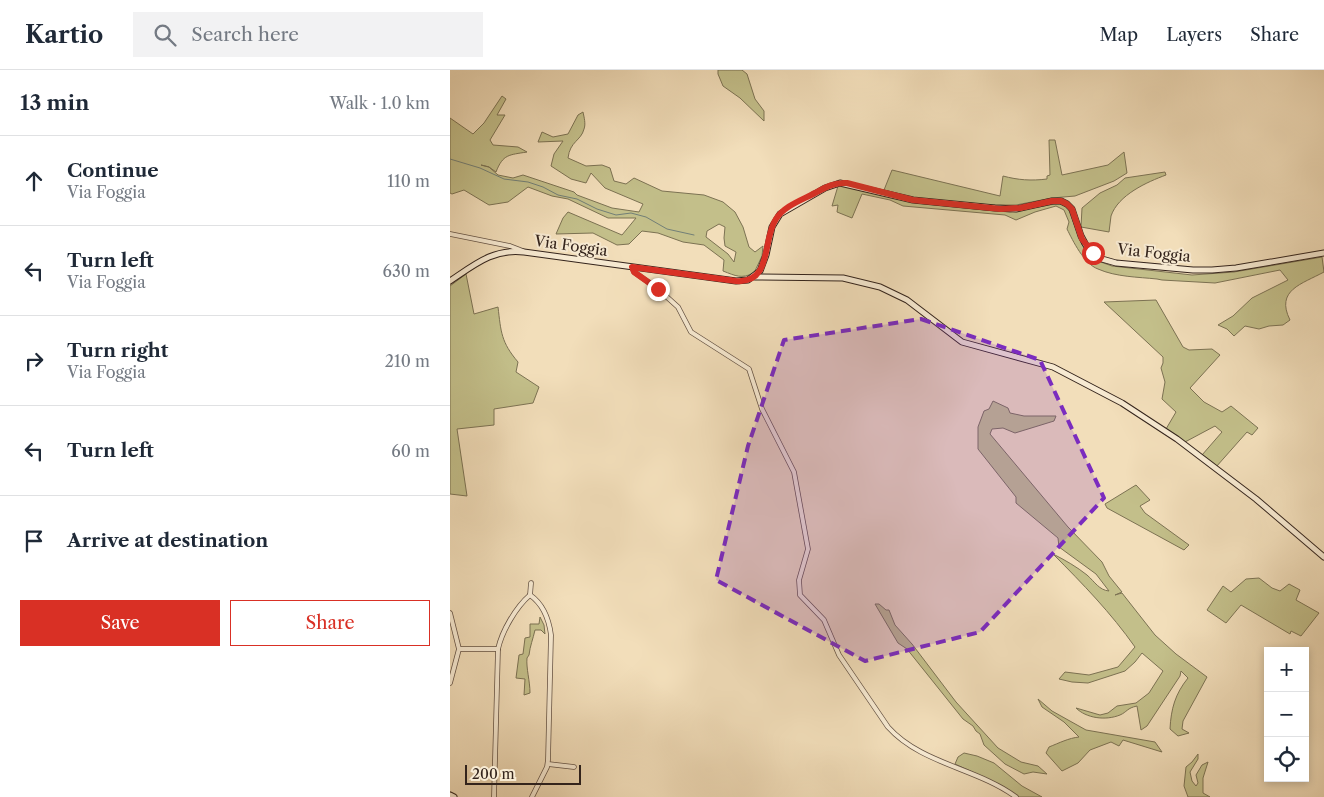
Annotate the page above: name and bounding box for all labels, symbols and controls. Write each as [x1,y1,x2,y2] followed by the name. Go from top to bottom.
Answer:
[133,12,483,57] search box
[25,20,103,49] text: Kartio
[151,21,179,49] icon: search
[191,23,299,46] text: Search here
[1100,24,1138,46] text: Map
[1166,24,1222,46] text: Layers
[1250,24,1299,46] text: Share
[20,90,89,115] text: 13 min
[330,93,430,113] text: Walk · 1.0 km
[67,159,159,182] text: Continue
[20,167,48,195] icon: ahead
[387,171,430,191] text: 110 m
[67,182,146,202] text: Via Foggia
[532,231,609,260] street label: Via Foggia
[1115,239,1192,266] street label: Via Foggia
[1082,242,1105,265] route start
[67,249,154,272] text: Turn left
[20,257,48,285] icon: left
[383,261,430,281] text: 630 m
[67,272,146,292] text: Via Foggia
[647,278,670,301] route end
[67,339,168,362] text: Turn right
[20,347,48,375] icon: right
[385,351,430,371] text: 210 m
[67,362,146,382] text: Via Foggia
[20,437,48,465] icon: left
[67,439,154,462] text: Turn left
[391,441,430,461] text: 60 m
[20,527,48,555] icon: arrive
[67,529,268,552] text: Arrive at destination
[20,600,220,646] button: Save
[230,600,430,646] button: Share
[1264,647,1309,782] map controls
[1264,647,1309,692] button: +
[1264,692,1309,737] button: −
[1264,737,1309,782] button: locate
[465,762,581,785] scale bar
[472,765,515,783] text: 200 m

